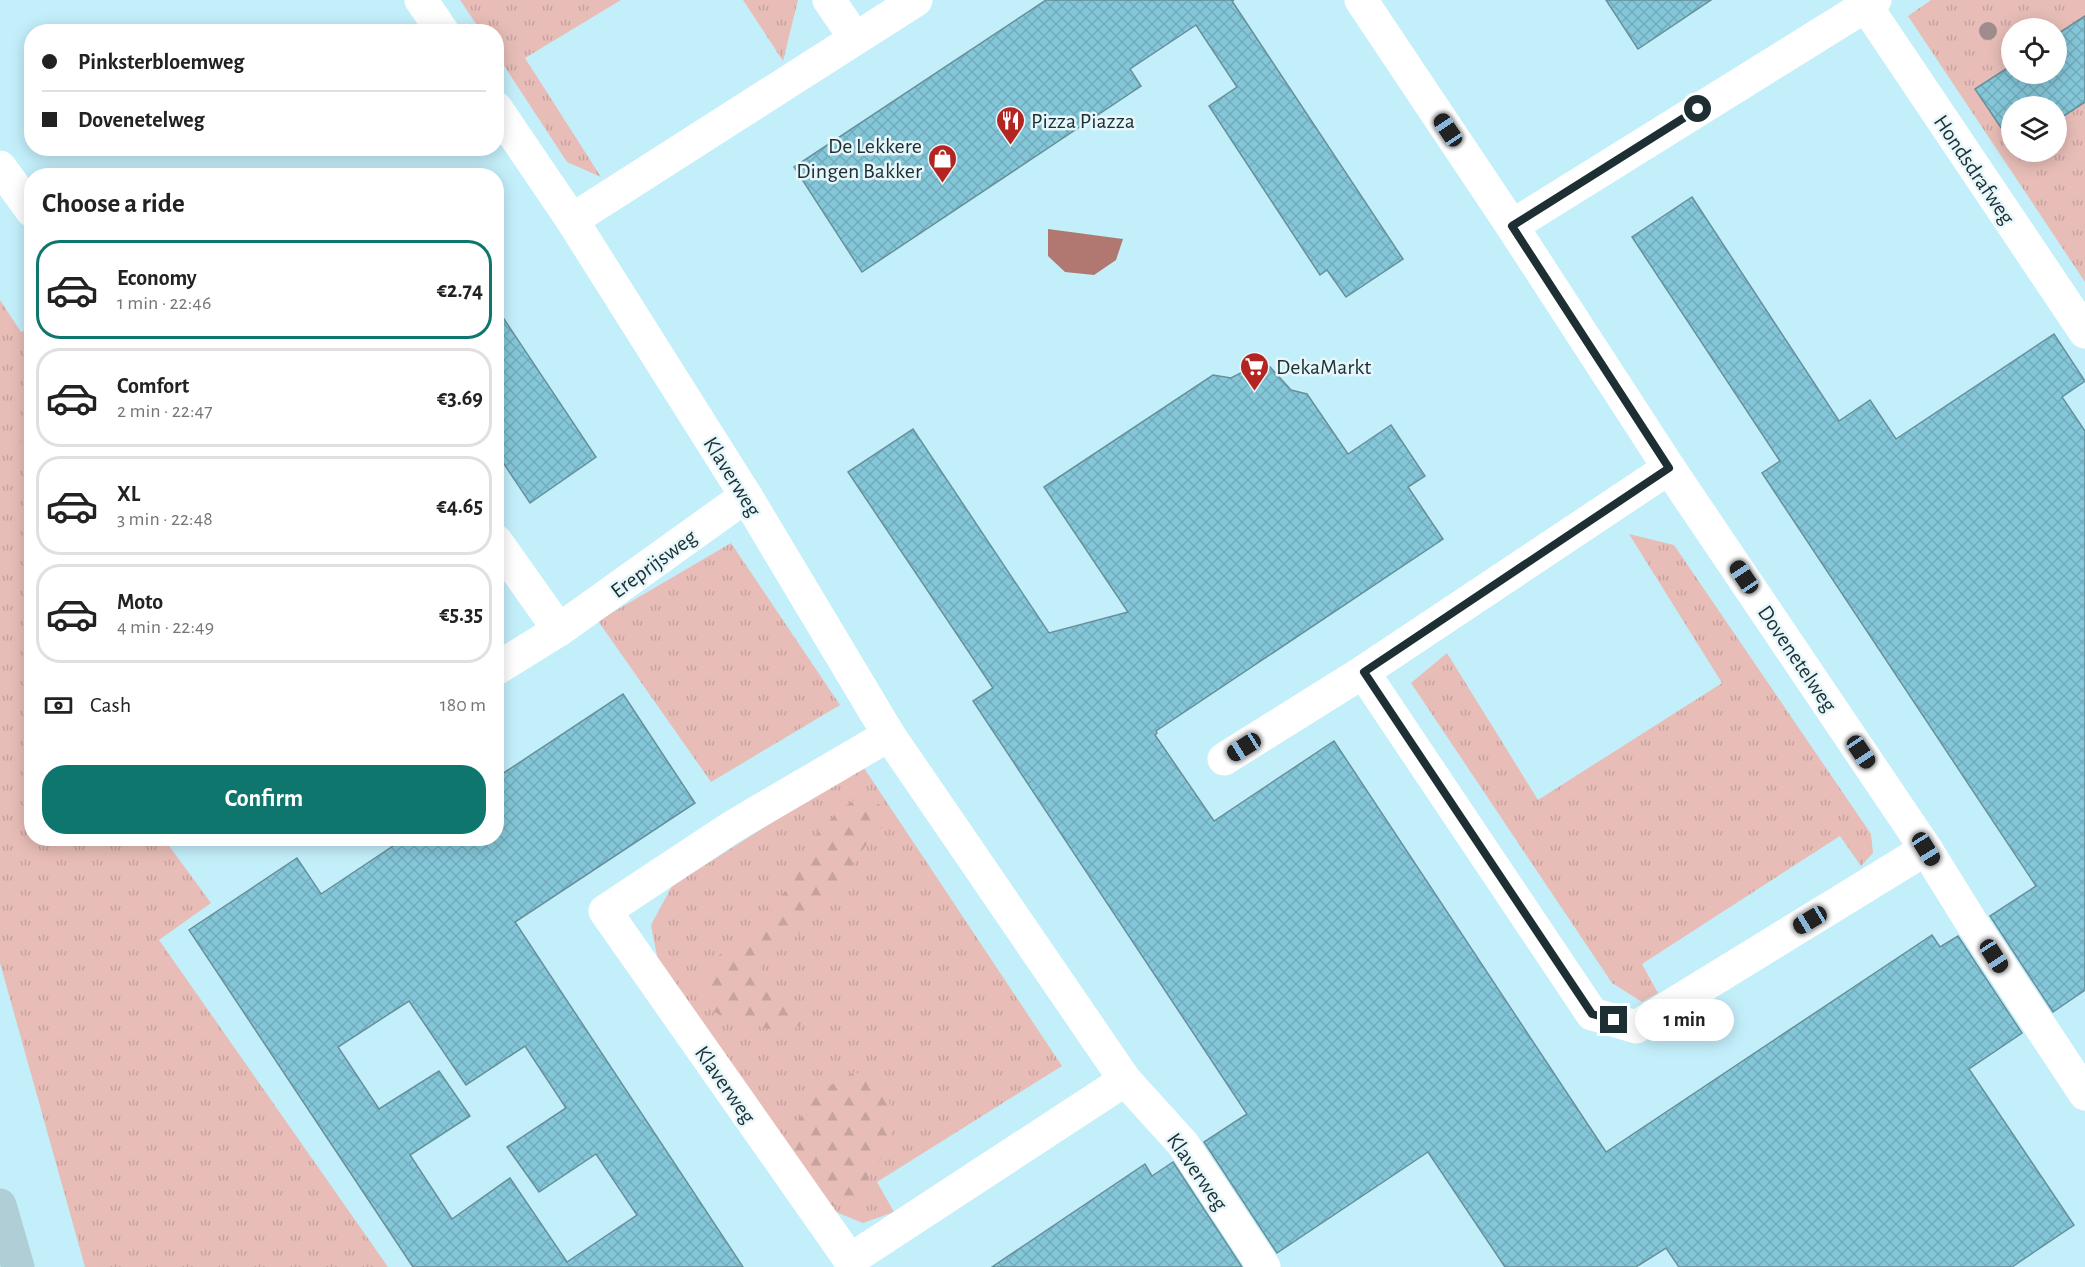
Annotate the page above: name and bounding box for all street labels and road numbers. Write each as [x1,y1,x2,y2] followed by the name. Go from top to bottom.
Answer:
[1930,111,2019,228] street label: Hondsdrafweg
[699,433,765,520] street label: Klaverweg
[607,525,701,602] street label: Ereprijsweg
[1754,602,1841,716] street label: Dovenetelweg
[691,1042,760,1128] street label: Klaverweg
[1163,1129,1232,1215] street label: Klaverweg

